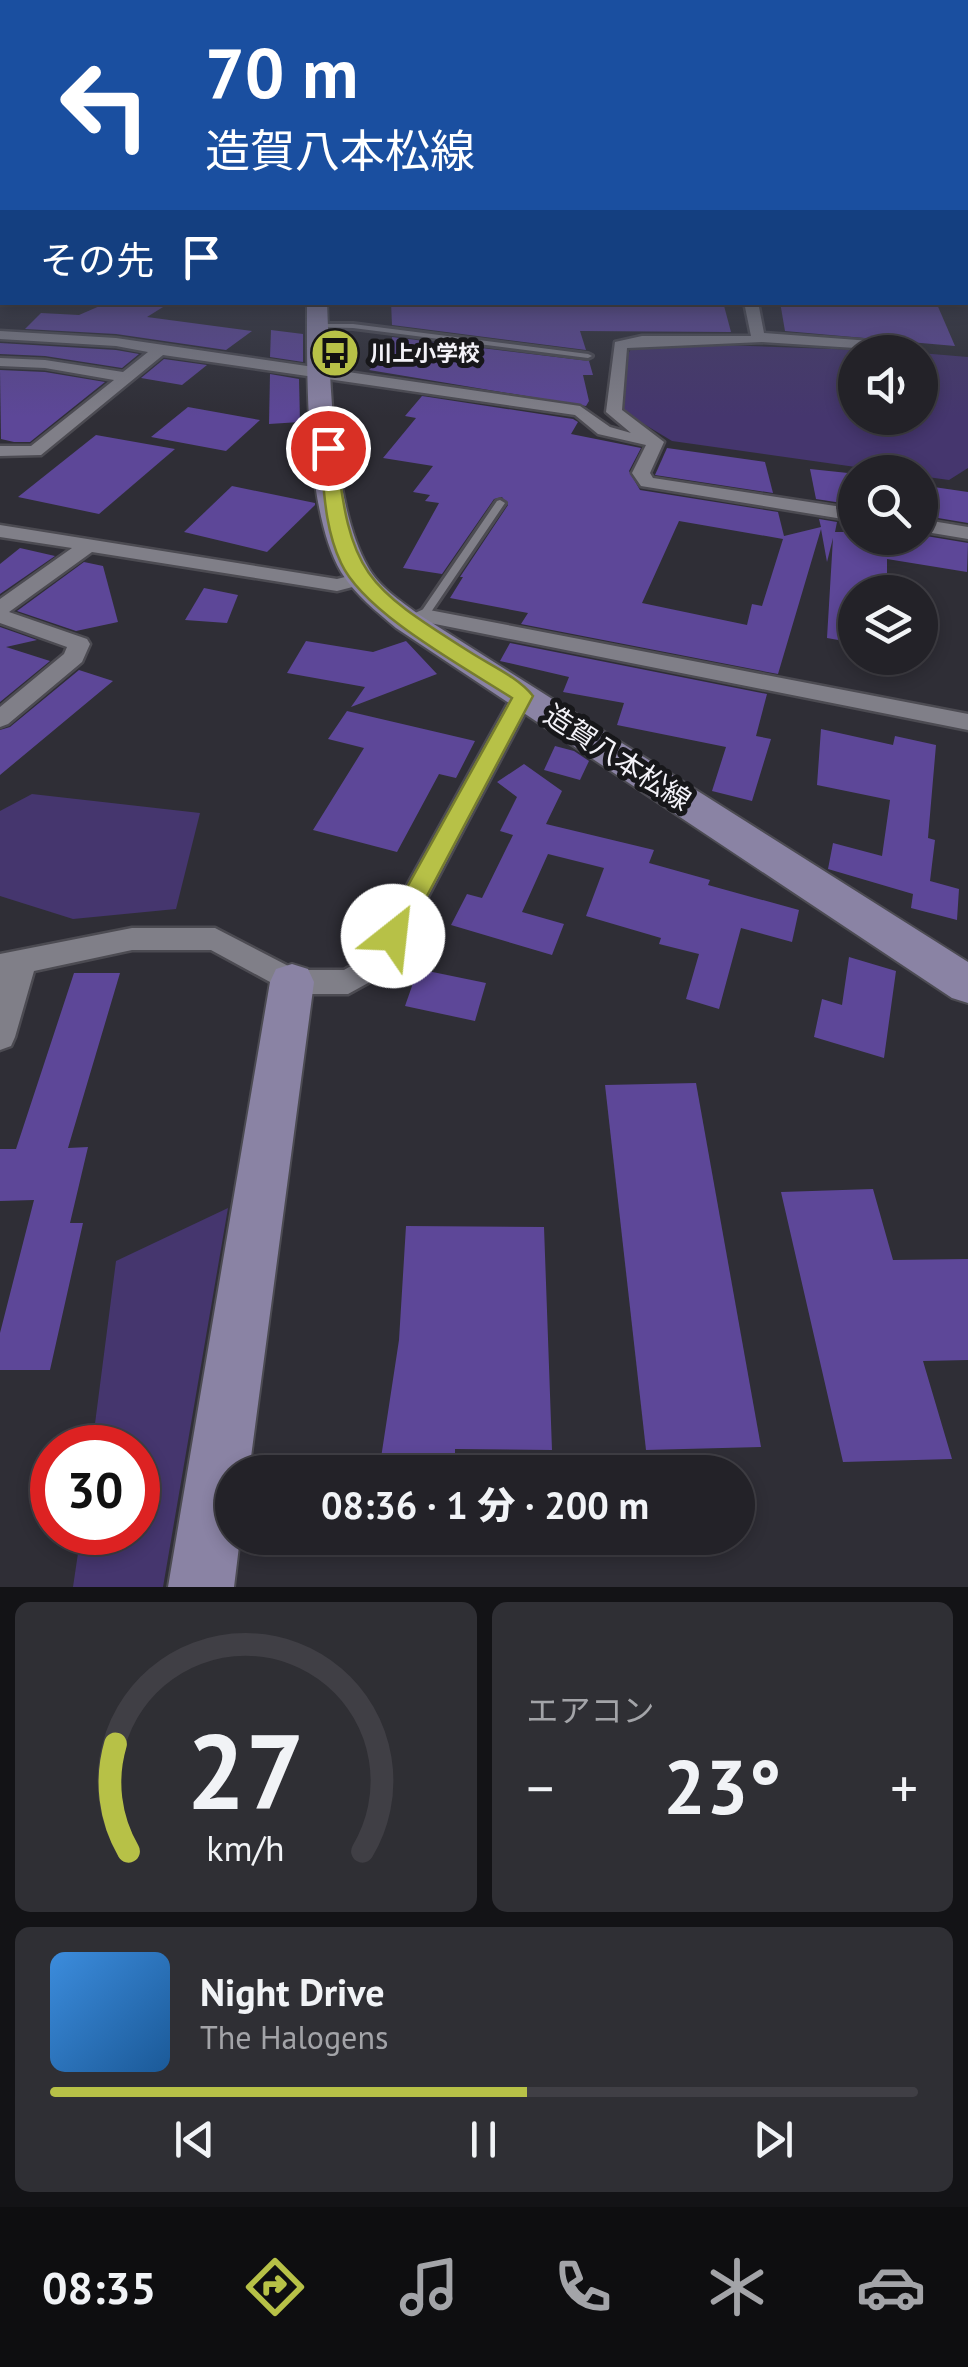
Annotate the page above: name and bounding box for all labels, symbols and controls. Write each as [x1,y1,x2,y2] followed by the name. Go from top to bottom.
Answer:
[205,27,358,117] text: 70 m
[40,40,170,170] icon: left
[205,121,475,179] text: 造賀八本松線
[174,230,229,285] icon: arrive
[40,235,154,284] text: その先
[309,327,361,379] bus stop icon: 川上小学校
[838,335,938,675] map controls
[838,335,938,435] button: sound
[370,339,480,367] place label: 川上小学校
[286,406,371,491] pin
[301,421,356,476] icon: arrive
[838,455,938,555] button: search
[838,575,938,675] button: layers
[537,696,699,818] street label: 造賀八本松線
[341,884,445,988] position arrow
[30,1425,160,1555] speed limit sign: 30
[321,1480,649,1529] text: 08:36 · 1 分 · 200 m
[527,1689,655,1731] text: エアコン
[187,1703,305,1838] text: 27
[663,1738,781,1835] text: 23°
[527,1752,554,1823] text: −
[890,1752,918,1823] text: +
[207,1825,285,1871] text: km/h
[200,1967,384,2016] text: Night Drive
[200,2016,388,2058] text: The Halogens
[167,2112,222,2167] icon: previous
[456,2112,511,2167] icon: pause
[746,2112,801,2167] icon: next
[240,2252,310,2322] icon: directions
[394,2252,464,2322] icon: music
[548,2252,618,2322] icon: phone
[702,2252,772,2322] icon: climate
[856,2252,926,2322] icon: car
[42,2258,156,2316] text: 08:35

